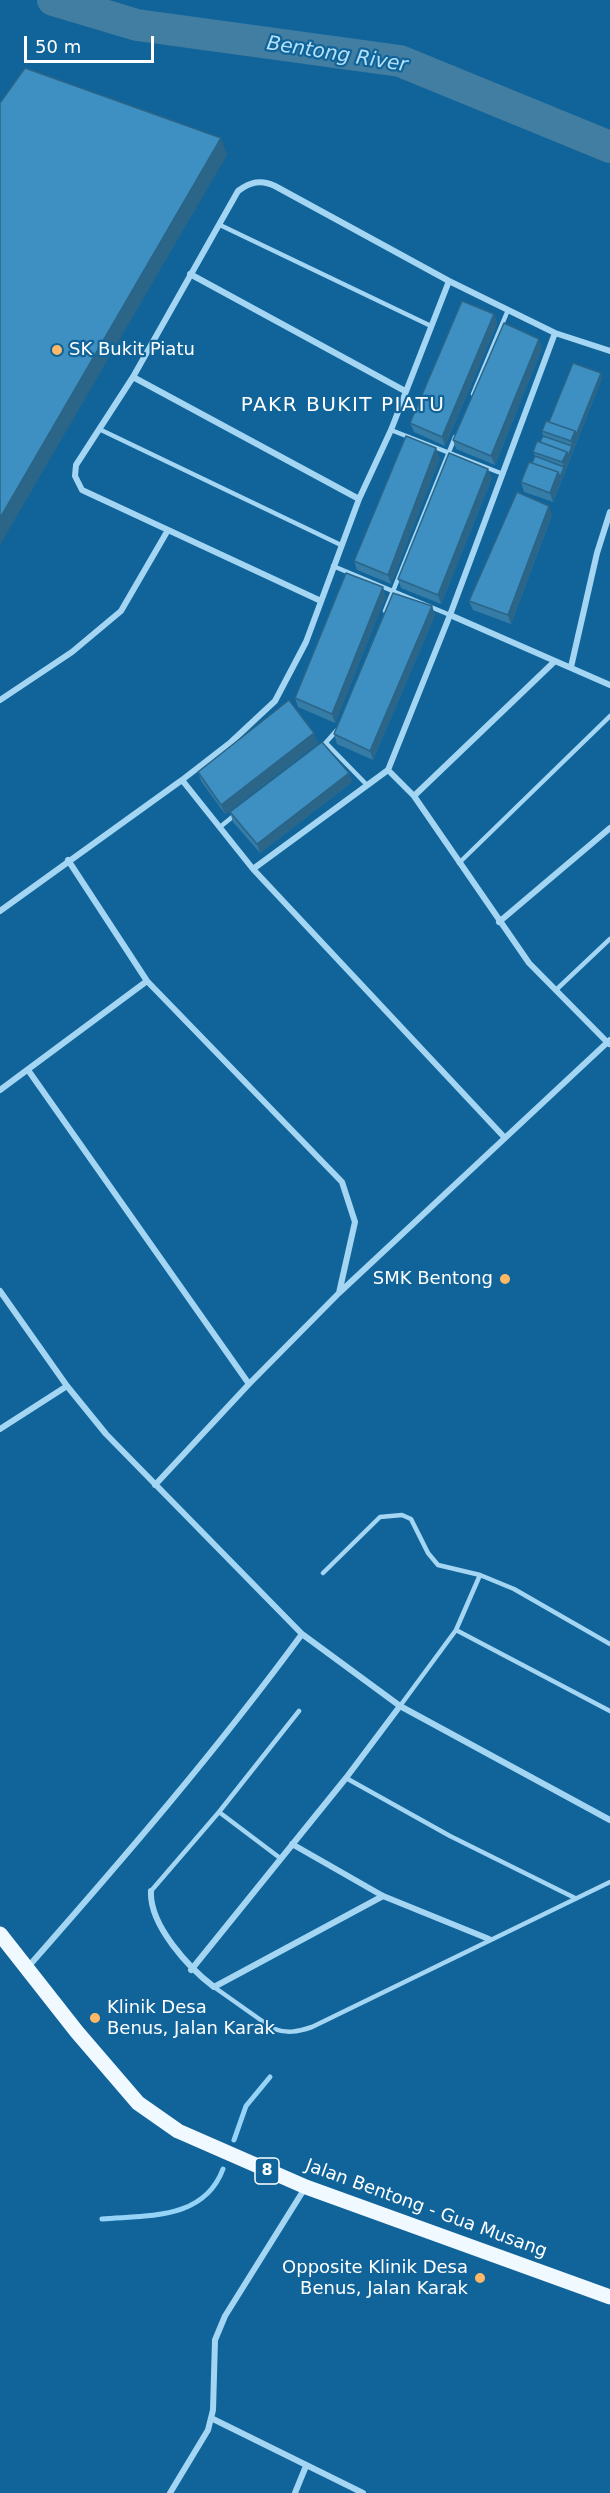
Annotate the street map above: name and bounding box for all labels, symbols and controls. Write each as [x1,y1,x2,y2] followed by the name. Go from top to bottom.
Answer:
[27,24,158,62] scale bar
[265,32,409,78] water label: Bentong River
[35,36,81,57] text: 50 m
[69,339,195,361] place label: SK Bukit Piatu
[50,343,64,357] marker: SK Bukit Piatu
[241,394,445,418] district label: PAKR BUKIT PIATU
[373,1268,493,1290] place label: SMK Bentong
[498,1272,512,1286] marker: SMK Bentong
[107,1997,275,2040] place label: Klinik Desa Benus, Jalan Karak
[88,2011,102,2025] marker: Klinik Desa Benus, Jalan Karak
[302,2155,550,2263] street label: Jalan Bentong - Gua Musang
[255,2158,279,2184] road number: 8
[282,2257,468,2300] place label: Opposite Klinik Desa Benus, Jalan Karak
[473,2271,487,2285] marker: Opposite Klinik Desa Benus, Jalan Karak

